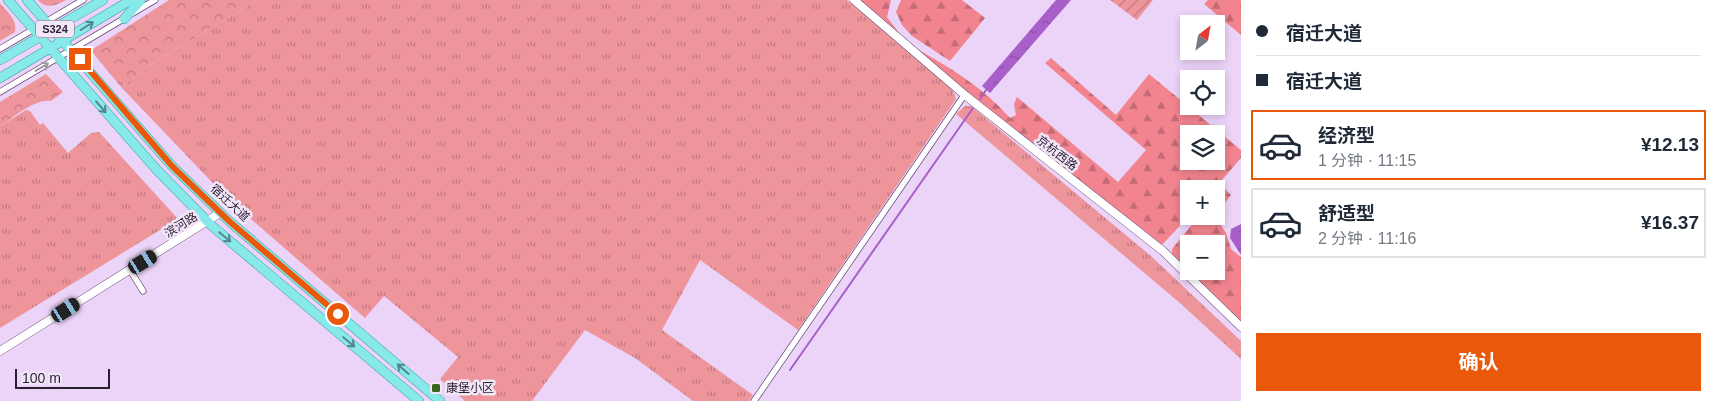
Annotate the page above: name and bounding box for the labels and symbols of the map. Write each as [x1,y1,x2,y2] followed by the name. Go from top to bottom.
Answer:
[1180,15,1225,60] north arrow
[36,20,74,38] road number: S324
[80,21,94,32] one-way arrow
[69,48,91,70] route end
[34,62,48,72] one-way arrow
[96,100,107,113] one-way arrow
[1034,133,1080,173] street label: 京杭西路
[208,182,252,224] street label: 宿迁大道
[162,210,200,240] street label: 滨河路
[218,232,231,243] one-way arrow
[126,248,159,276] car
[49,296,82,324] car
[327,303,349,325] route start
[342,337,355,348] one-way arrow
[396,364,409,375] one-way arrow
[15,366,110,389] scale bar
[446,381,494,395] place label: 康堡小区
[430,382,442,394] marker: 康堡小区

